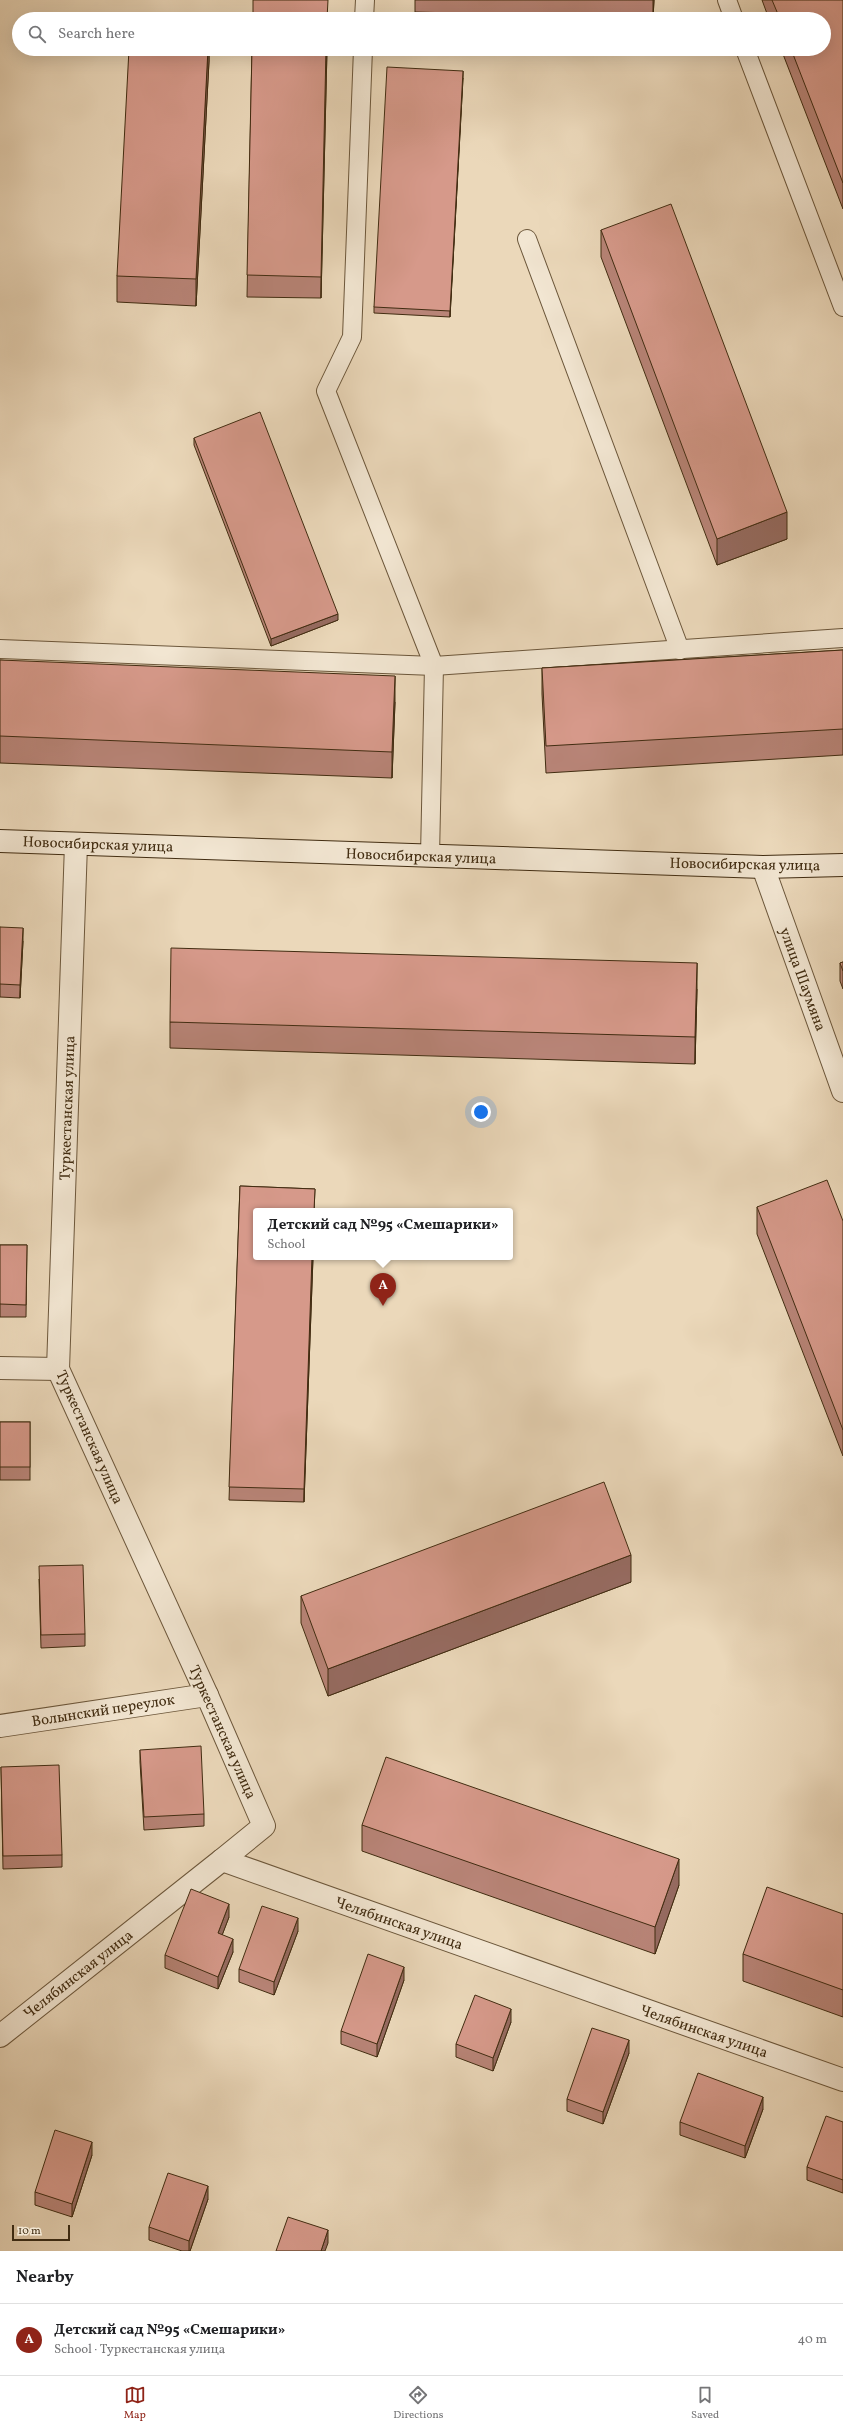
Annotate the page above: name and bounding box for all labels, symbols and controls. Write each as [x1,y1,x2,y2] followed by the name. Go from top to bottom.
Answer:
[12,12,831,56] search box
[26,23,48,45] icon: search
[58,24,135,45] text: Search here
[22,832,174,859] street label: Новосибирская улица
[345,844,497,871] street label: Новосибирская улица
[669,854,820,877] street label: Новосибирская улица
[773,925,830,1034] street label: улица Шаумяна
[55,1035,82,1181] street label: Туркестанская улица
[471,1102,491,1122] your location
[253,1208,513,1260] popup
[267,1215,499,1236] text: Детский сад №95 «Смешарики»
[267,1236,305,1254] text: School
[370,1273,396,1306] pin: A
[50,1367,128,1508] street label: Туркестанская улица
[183,1662,261,1803] street label: Туркестанская улица
[30,1690,176,1733] street label: Волынский переулок
[332,1893,465,1956] street label: Челябинская улица
[20,1926,138,2025] street label: Челябинская улица
[637,2001,770,2064] street label: Челябинская улица
[12,2223,70,2242] scale bar
[18,2224,41,2239] text: 10 m
[16,2266,74,2289] text: Nearby
[54,2320,285,2341] text: Детский сад №95 «Смешарики»
[24,2331,34,2349] text: A
[798,2331,827,2349] text: 40 m
[54,2341,225,2359] text: School · Туркестанская улица
[124,2384,146,2423] tab: Map
[393,2384,444,2423] tab: Directions
[691,2384,719,2423] tab: Saved

